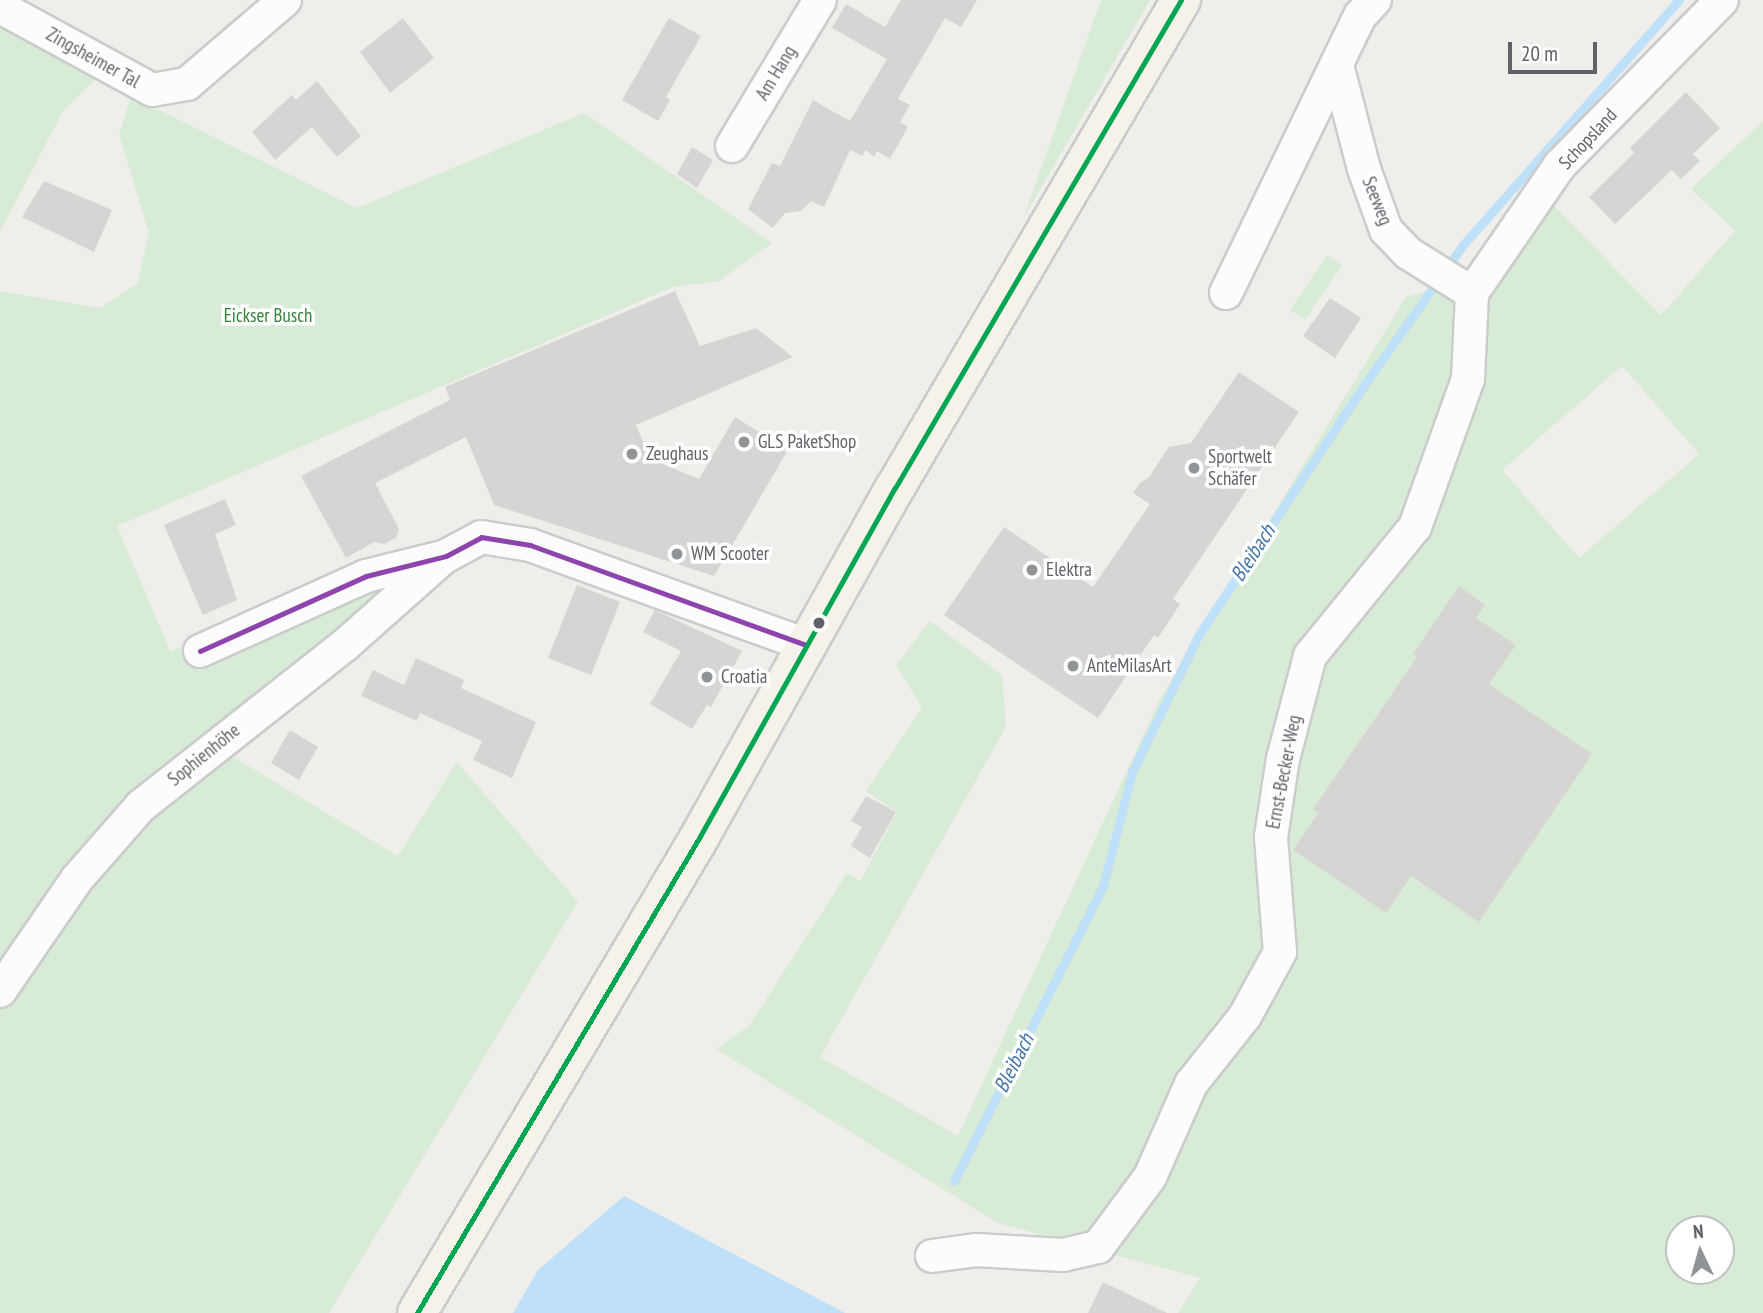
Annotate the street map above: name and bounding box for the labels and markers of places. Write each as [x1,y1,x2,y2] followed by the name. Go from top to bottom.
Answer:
[758,431,856,453] place label: GLS PaketShop
[736,434,752,450] marker: GLS PaketShop
[646,443,709,465] place label: Zeughaus
[624,446,640,462] marker: Zeughaus
[1208,446,1272,490] place label: Sportwelt Schäfer
[1186,460,1202,476] marker: Sportwelt Schäfer
[691,543,769,565] place label: WM Scooter
[669,546,685,562] marker: WM Scooter
[1046,559,1092,581] place label: Elektra
[1024,562,1040,578] marker: Elektra
[812,616,826,630] unlabelled marker
[1087,655,1172,677] place label: AnteMilasArt
[1065,658,1081,674] marker: AnteMilasArt
[721,666,767,688] place label: Croatia
[699,669,715,685] marker: Croatia

